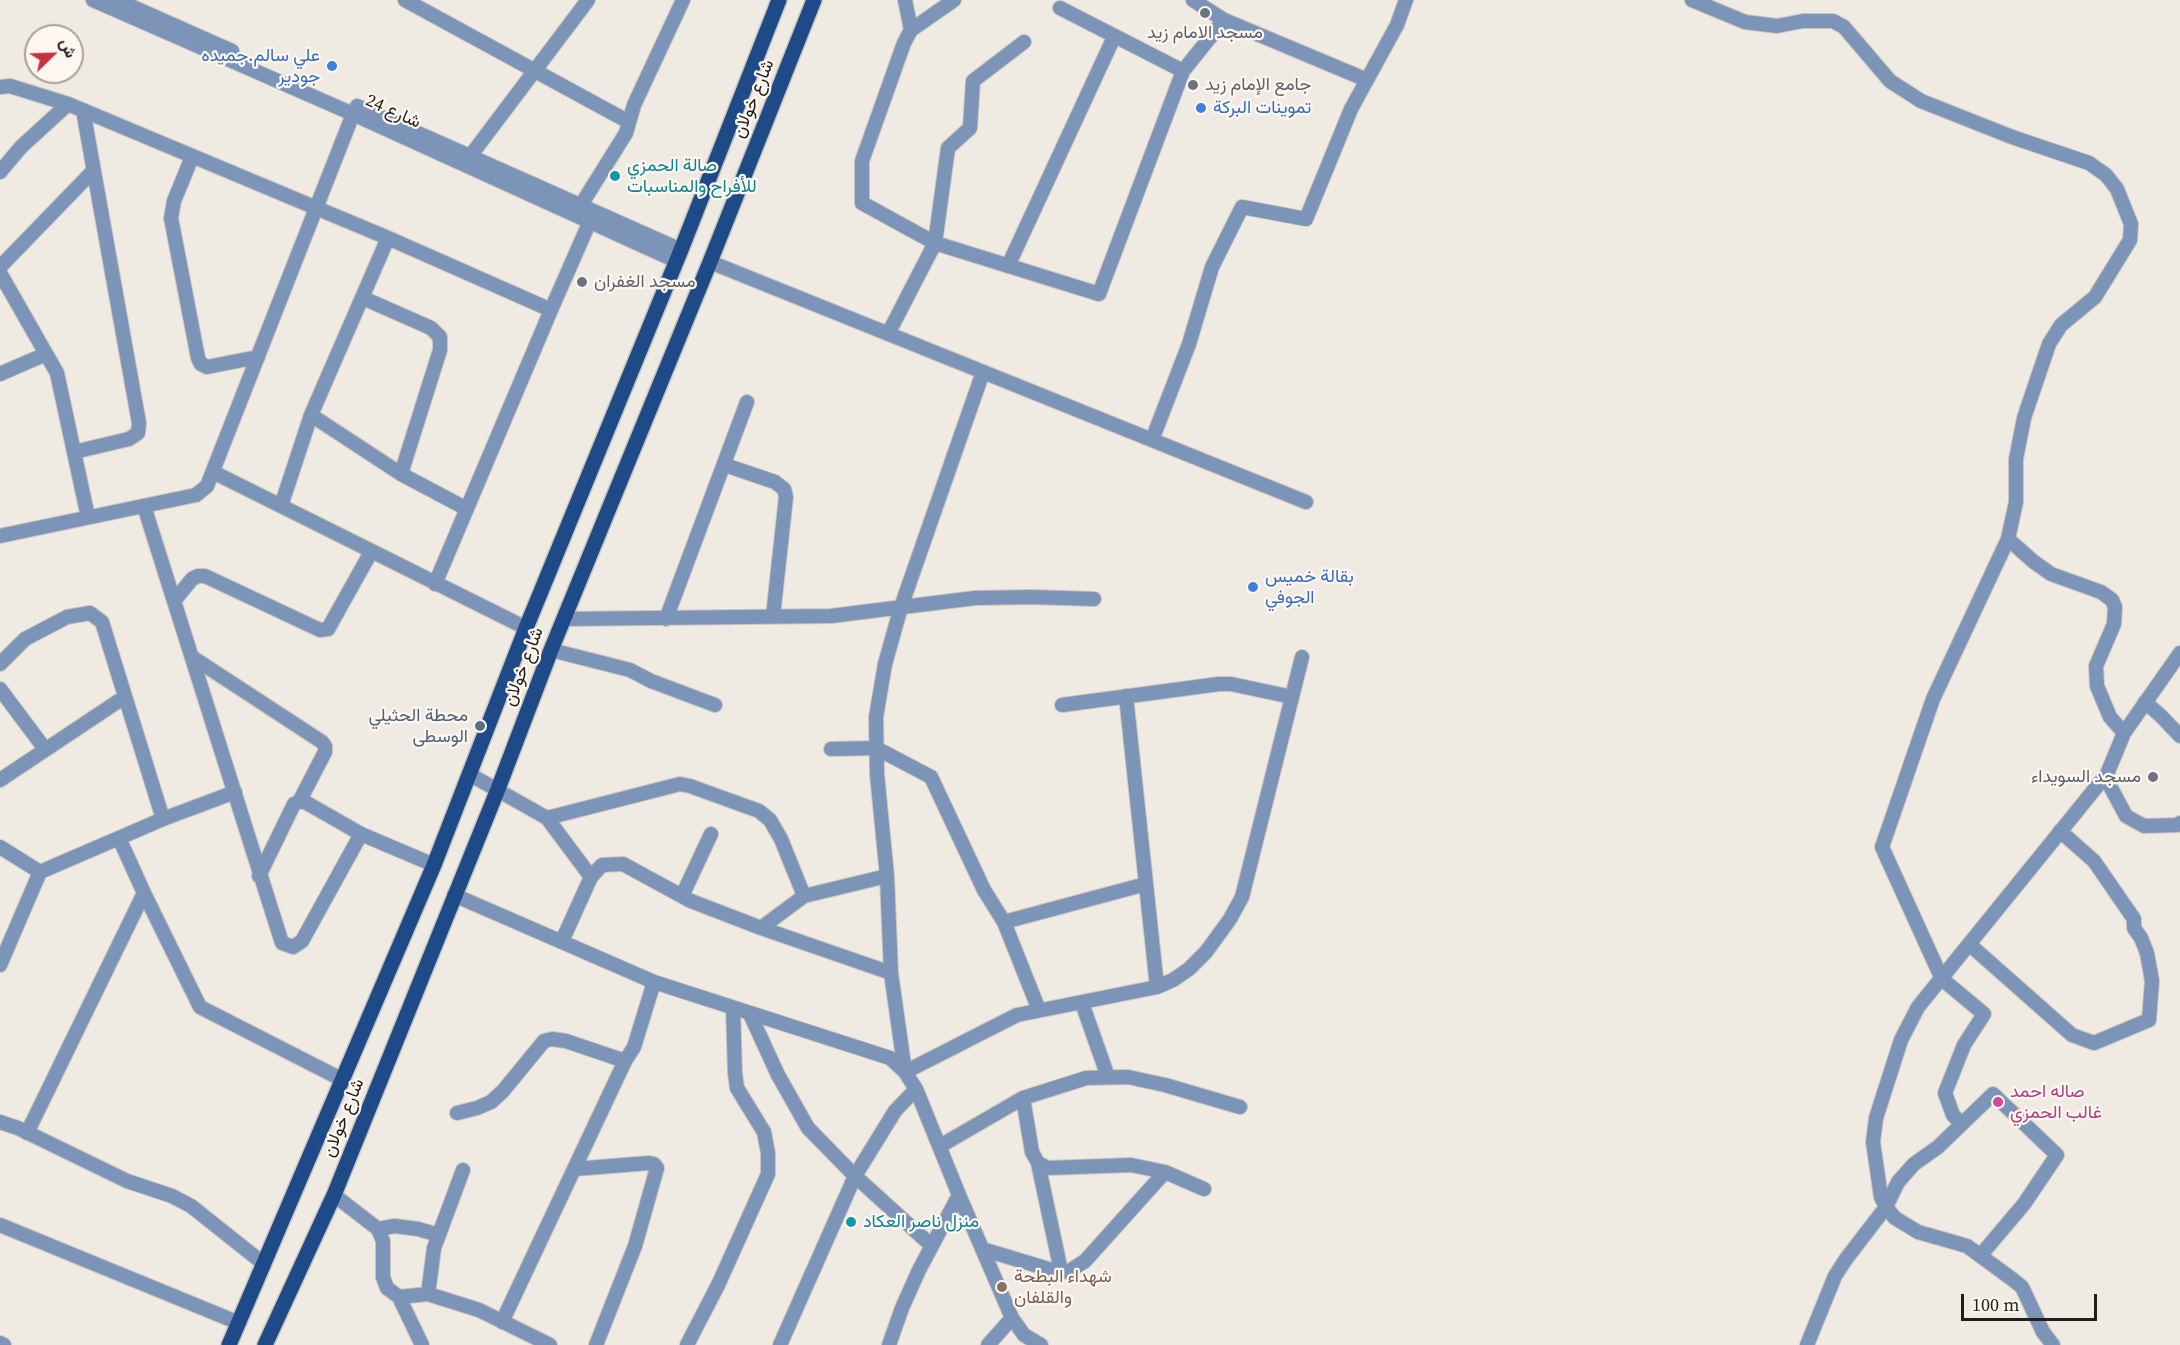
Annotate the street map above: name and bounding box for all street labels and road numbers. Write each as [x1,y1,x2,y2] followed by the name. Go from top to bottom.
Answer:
[728,57,780,141] street label: شارع خولان
[362,90,424,134] street label: شارع 24
[499,624,549,710] street label: شارع خولان
[318,1076,370,1160] street label: شارع خولان

